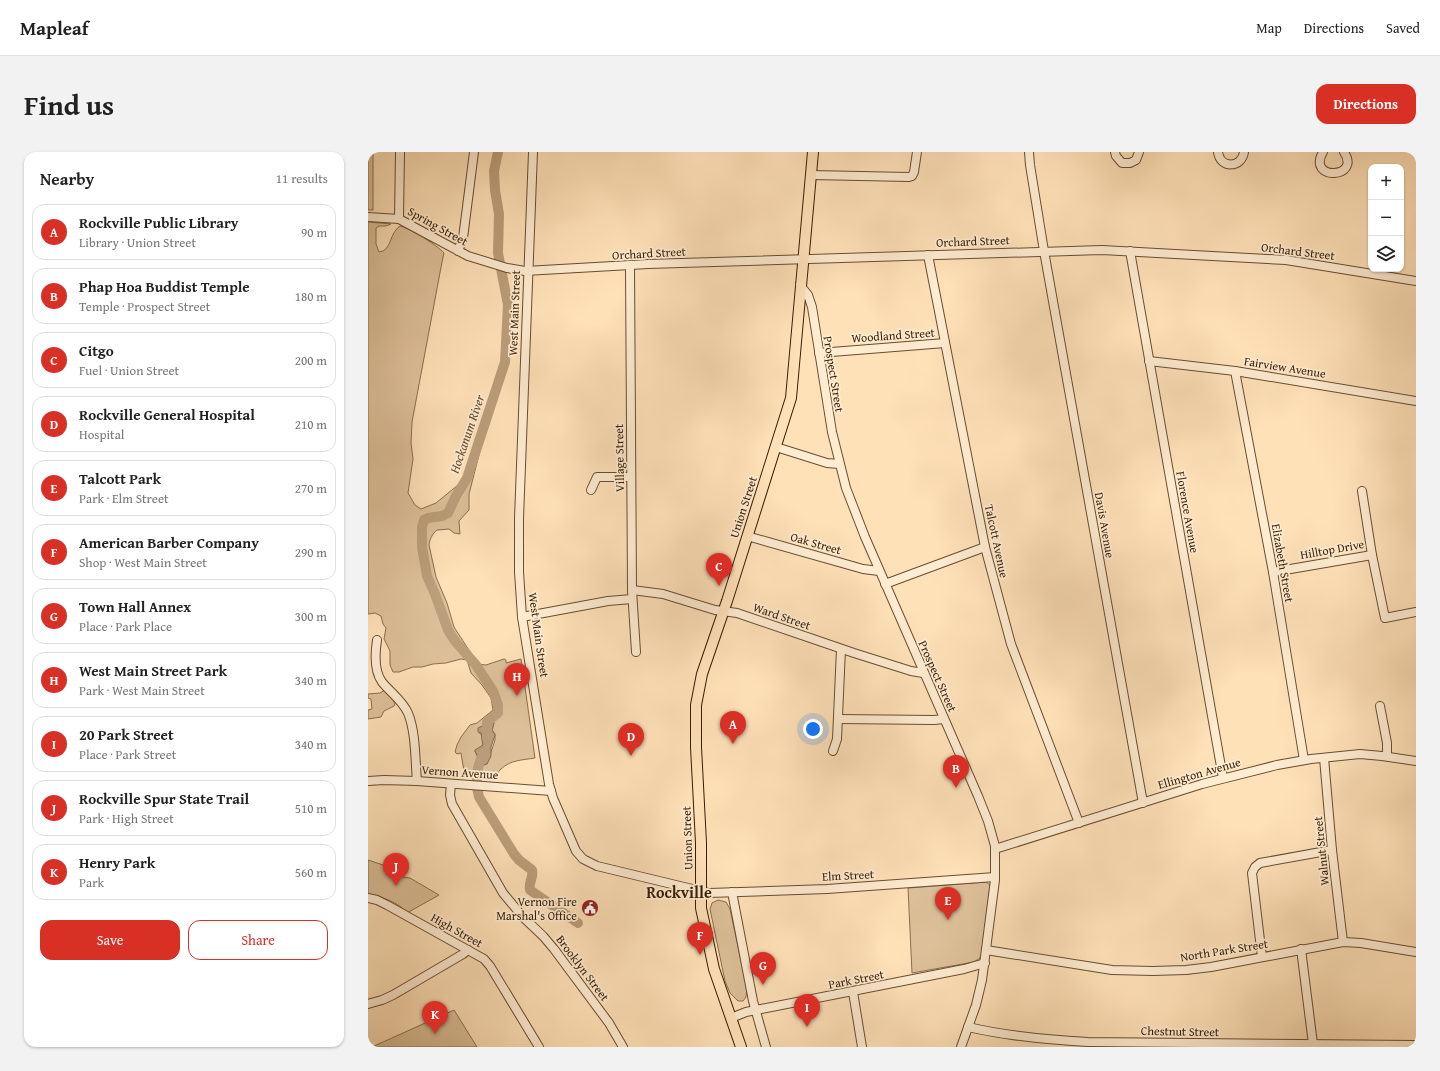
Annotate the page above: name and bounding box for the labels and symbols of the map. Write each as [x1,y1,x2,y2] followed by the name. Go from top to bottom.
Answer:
[405,202,472,250] street label: Spring Street
[936,231,1011,251] street label: Orchard Street
[1260,238,1336,264] street label: Orchard Street
[612,243,687,263] street label: Orchard Street
[504,269,524,356] street label: West Main Street
[851,324,936,346] street label: Woodland Street
[820,335,849,414] street label: Prospect Street
[1243,352,1327,382] street label: Fairview Avenue
[444,391,490,477] water label: Hockanum River
[610,423,628,492] street label: Village Street
[1172,470,1204,555] street label: Florence Avenue
[725,473,761,540] street label: Union Street
[1091,491,1119,560] street label: Davis Avenue
[981,503,1013,580] street label: Talcott Avenue
[1268,522,1298,604] street label: Elizabeth Street
[789,528,844,559] street label: Oak Street
[1299,535,1366,563] street label: Hilltop Drive
[706,553,732,586] pin: C
[525,591,553,679] street label: West Main Street
[751,598,814,634] street label: Ward Street
[915,637,962,715] street label: Prospect Street
[504,663,530,696] pin: H
[720,711,746,744] pin: A
[803,719,823,739] your location
[618,723,644,756] pin: D
[1156,753,1243,793] street label: Ellington Avenue
[943,755,969,788] pin: B
[421,761,499,783] street label: Vernon Avenue
[677,805,697,870] street label: Union Street
[1309,815,1333,886] street label: Walnut Street
[383,853,409,886] pin: J
[821,865,875,885] street label: Elm Street
[646,880,712,904] district label: Rockville
[935,887,961,920] pin: E
[496,893,577,924] place label: Vernon Fire Marshal's Office
[580,898,600,918] public building icon: Vernon Fire Marshal's Office
[428,909,487,952] street label: High Street
[687,922,713,955] pin: F
[552,931,614,1005] street label: Brooklyn Street
[1179,935,1270,965] street label: North Park Street
[750,952,776,985] pin: G
[827,965,886,993] street label: Park Street
[794,994,820,1027] pin: I
[422,1001,448,1034] pin: K
[1141,1022,1220,1040] street label: Chestnut Street

